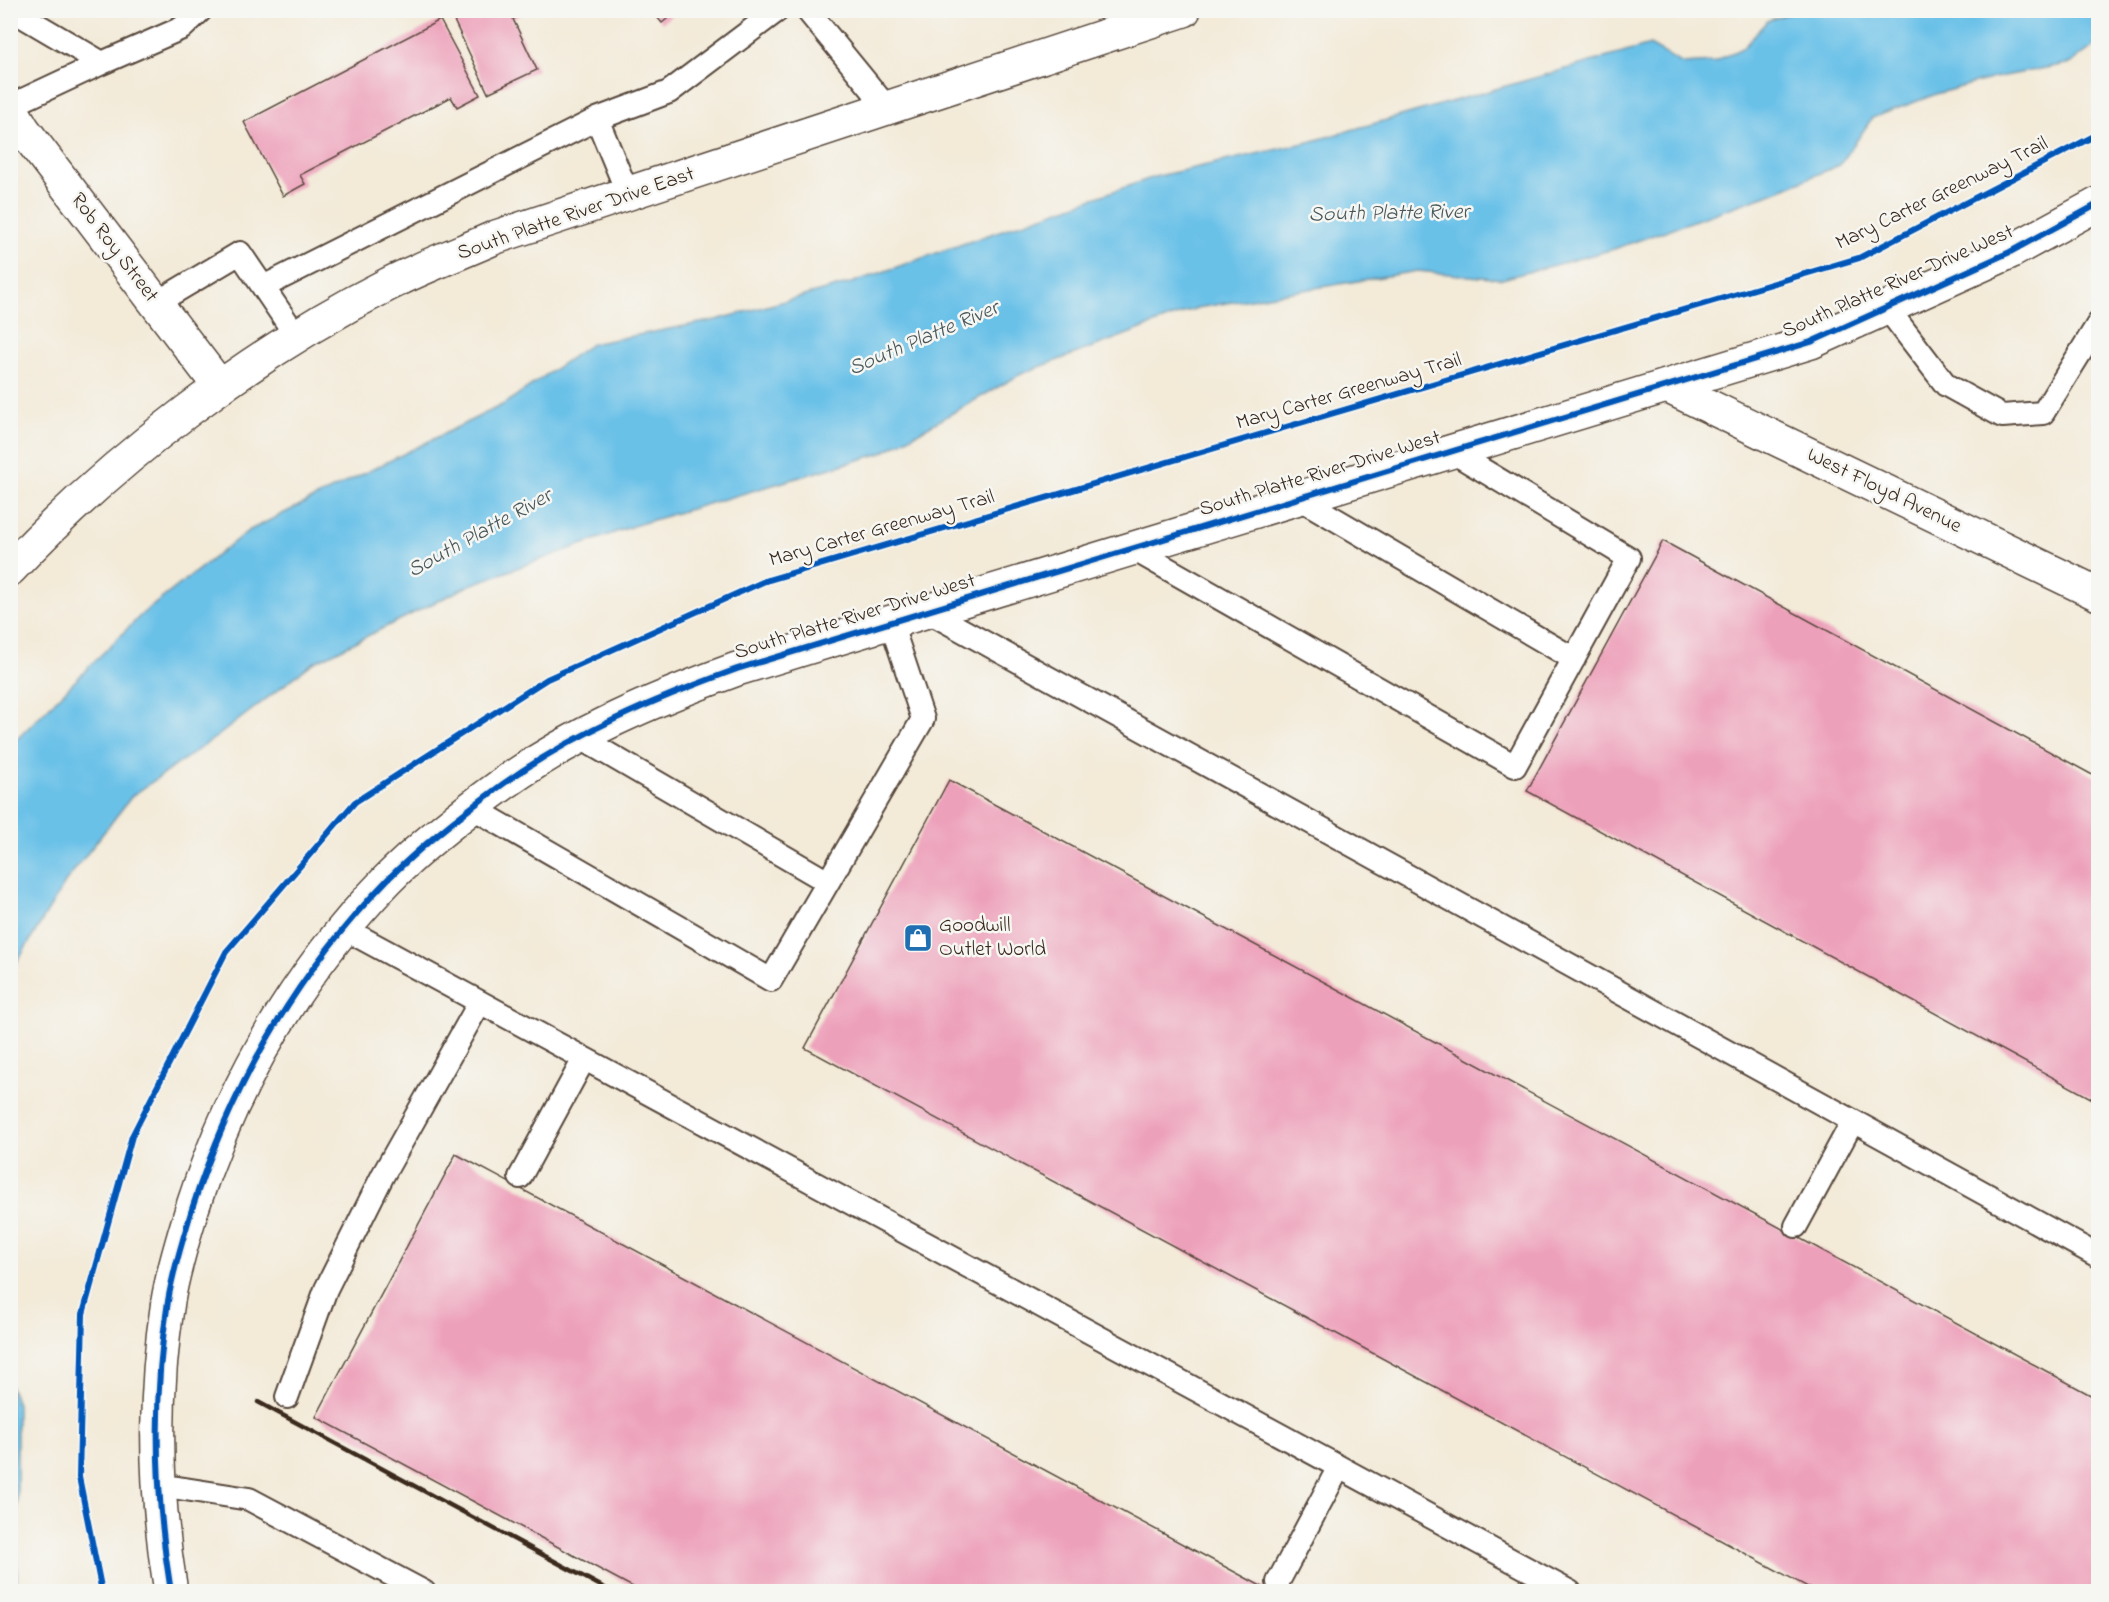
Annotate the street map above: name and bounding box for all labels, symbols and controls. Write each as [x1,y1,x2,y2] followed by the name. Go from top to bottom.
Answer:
[1831,129,2054,260] street label: Mary Carter Greenway Trail
[453,159,699,269] street label: South Platte River Drive East
[61,187,165,310] street label: Rob Roy Street
[1308,197,1473,231] water label: South Platte River
[1777,217,2019,347] street label: South Platte River Drive West
[844,292,1007,385] water label: South Platte River
[1233,345,1466,440] street label: Mary Carter Greenway Trail
[1196,423,1444,525] street label: South Platte River Drive West
[1801,440,1967,544] street label: West Floyd Avenue
[402,480,561,587] water label: South Platte River
[766,482,999,577] street label: Mary Carter Greenway Trail
[731,566,979,668] street label: South Platte River Drive West
[939,911,1046,965] place label: Goodwill Outlet World
[902,922,934,954] shop icon: Goodwill Outlet World

